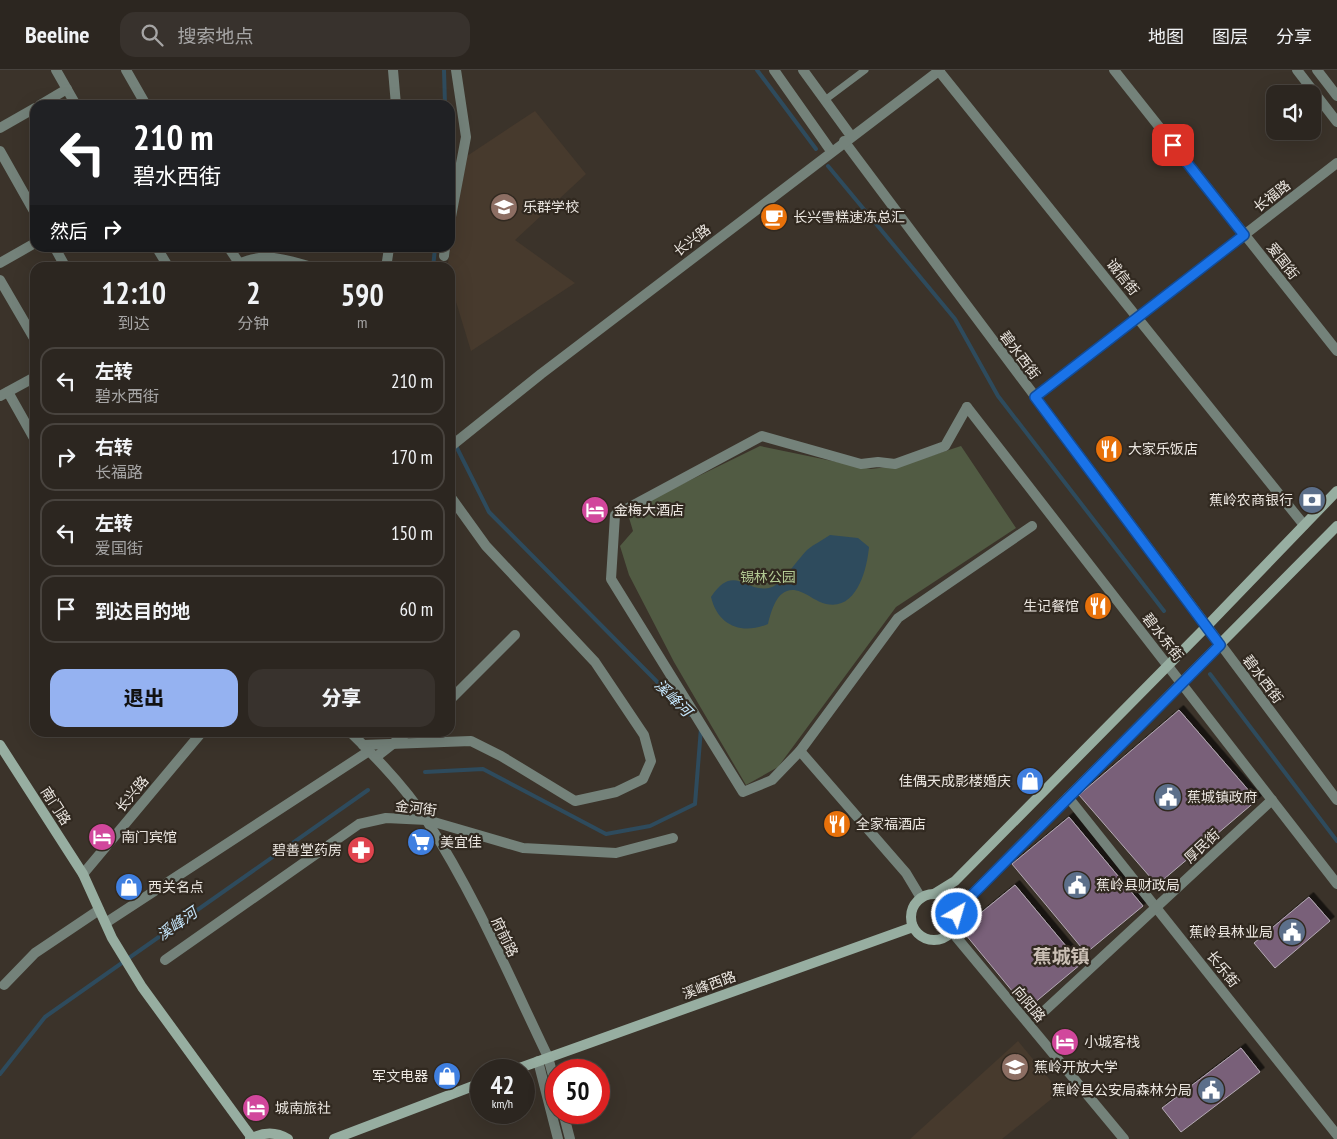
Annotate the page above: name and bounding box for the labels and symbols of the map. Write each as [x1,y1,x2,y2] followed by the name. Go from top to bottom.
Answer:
[1152,124,1194,166] pin
[1250,176,1294,216] street label: 长福路
[489,192,519,222] school or university icon: 乐群学校
[523,198,579,216] place label: 乐群学校
[759,202,789,232] cafe icon: 长兴雪糕速冻总汇
[793,208,905,226] place label: 长兴雪糕速冻总汇
[670,220,714,260] street label: 长兴路
[1263,239,1303,283] street label: 爱国街
[1103,255,1143,299] street label: 诚信街
[996,327,1044,383] street label: 碧水西街
[1094,434,1124,464] restaurant icon: 大家乐饭店
[1128,440,1198,458] place label: 大家乐饭店
[1297,485,1327,515] bank icon: 蕉岭农商银行
[1209,491,1293,509] place label: 蕉岭农商银行
[580,495,610,525] hotel icon: 金梅大酒店
[614,501,684,519] place label: 金梅大酒店
[740,568,796,586] park label: 锡林公园
[1083,591,1113,621] restaurant icon: 生记餐馆
[1023,597,1079,615] place label: 生记餐馆
[1139,609,1187,665] street label: 碧水东街
[1239,651,1287,707] street label: 碧水西街
[651,675,698,722] water label: 溪峰河
[1015,766,1045,796] shop icon: 佳偶天成影楼婚庆
[112,772,152,816] street label: 长兴路
[899,772,1011,790] place label: 佳偶天成影楼婚庆
[1153,782,1183,812] public building icon: 蕉城镇政府
[37,783,75,829] street label: 南门路
[1187,788,1257,806] place label: 蕉城镇政府
[394,797,438,819] street label: 金河街
[822,809,852,839] restaurant icon: 全家福酒店
[856,815,926,833] place label: 全家福酒店
[87,822,117,852] hotel icon: 南门宾馆
[1181,825,1223,867] street label: 厚民街
[406,827,436,857] supermarket icon: 美宜佳
[121,828,177,846] place label: 南门宾馆
[440,833,482,851] place label: 美宜佳
[346,835,376,865] pharmacy icon: 碧善堂药房
[272,841,342,859] place label: 碧善堂药房
[1062,870,1092,900] public building icon: 蕉岭县财政局
[114,872,144,902] shop icon: 西关名点
[1096,876,1180,894] place label: 蕉岭县财政局
[148,878,204,896] place label: 西关名点
[930,887,982,939] position arrow
[153,901,203,944] water label: 溪峰河
[488,914,522,960] street label: 府前路
[1277,917,1307,947] public building icon: 蕉岭县林业局
[1189,923,1273,941] place label: 蕉岭县林业局
[1032,944,1090,968] district label: 蕉城镇
[1203,947,1243,991] street label: 长乐街
[680,967,738,1003] street label: 溪峰西路
[1009,982,1049,1026] street label: 向阳路
[1050,1027,1080,1057] hotel icon: 小城客栈
[1084,1033,1140,1051] place label: 小城客栈
[1000,1052,1030,1082] school or university icon: 蕉岭开放大学
[1034,1058,1118,1076] place label: 蕉岭开放大学
[545,1059,610,1124] speed limit sign: 50
[432,1061,462,1091] shop icon: 军文电器
[372,1067,428,1085] place label: 军文电器
[1196,1075,1226,1105] public building icon: 蕉岭县公安局森林分局
[1052,1081,1192,1099] place label: 蕉岭县公安局森林分局
[241,1093,271,1123] hotel icon: 城南旅社
[275,1099,331,1117] place label: 城南旅社

